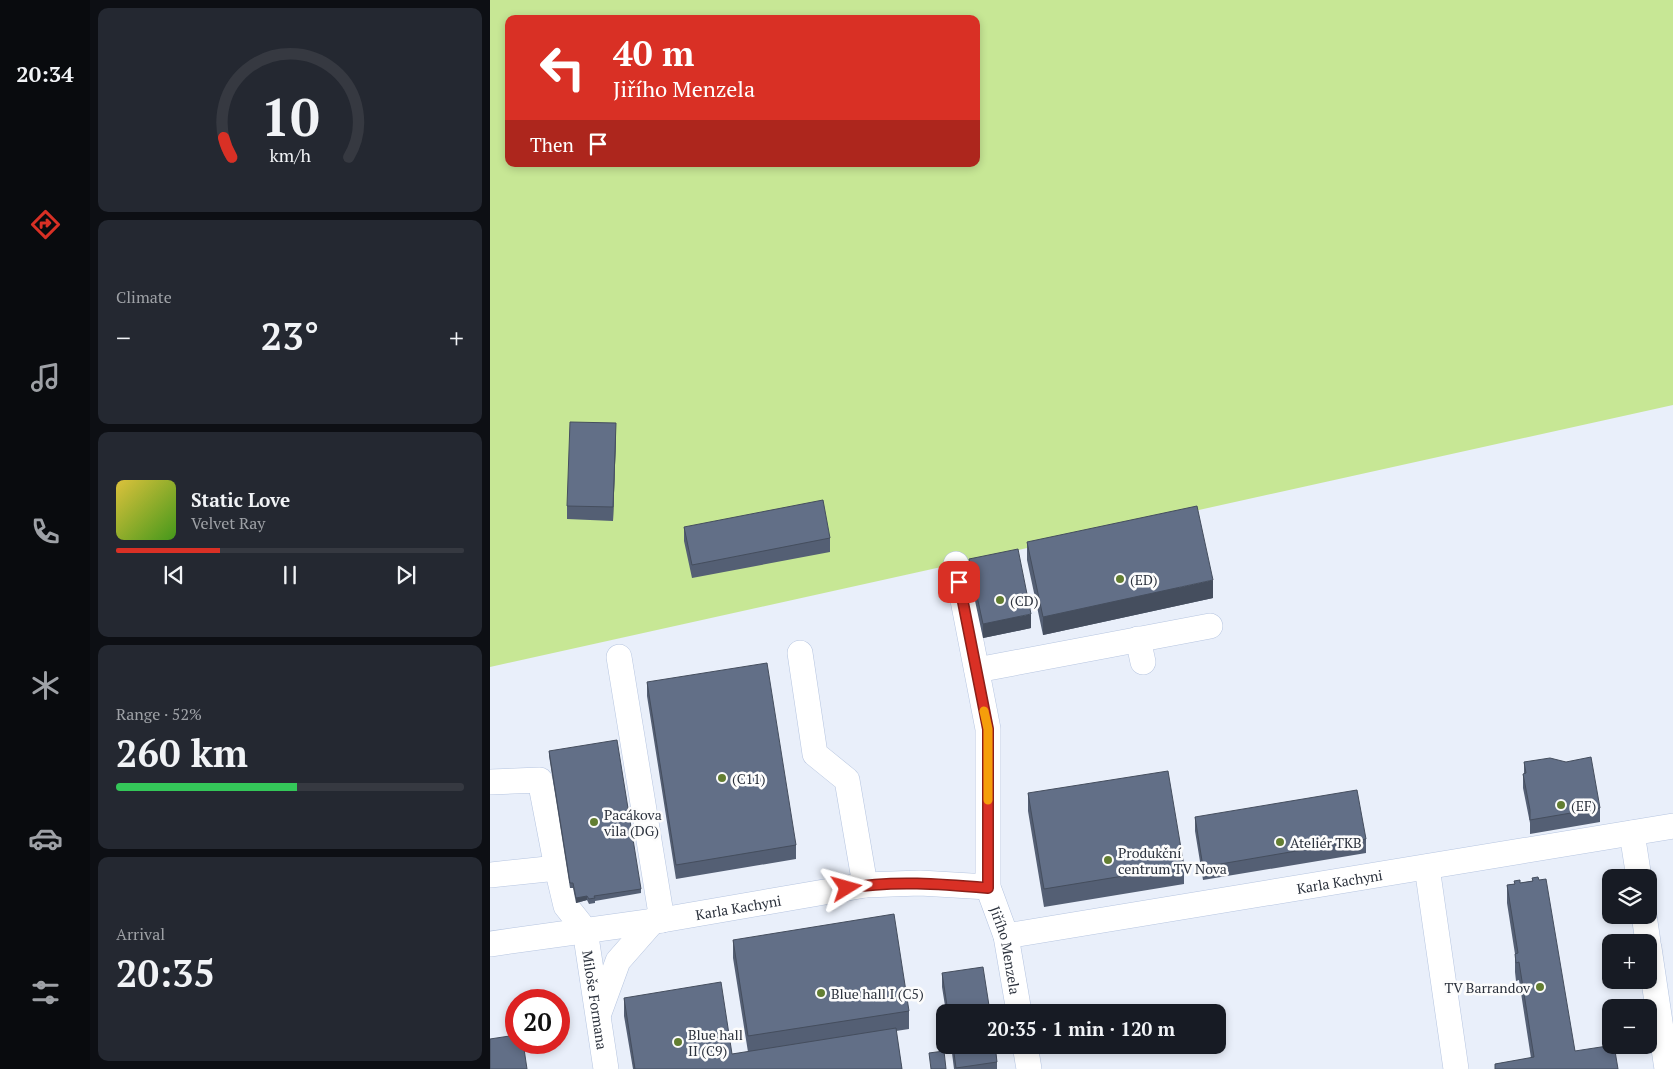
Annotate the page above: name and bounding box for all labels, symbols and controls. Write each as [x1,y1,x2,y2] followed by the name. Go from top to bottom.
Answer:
[613,30,694,76] text: 40 m
[530,35,595,100] icon: left
[16,59,74,88] text: 20:34
[613,74,755,103] text: Jiřího Menzela
[261,82,319,151] text: 10
[584,130,612,158] icon: arrive
[530,132,574,157] text: Then
[269,143,311,167] text: km/h
[28,207,63,242] icon: directions
[116,286,172,308] text: Climate
[261,311,319,361] text: 23°
[116,319,131,356] text: −
[449,319,464,356] text: +
[28,360,63,395] icon: music
[191,487,290,512] text: Static Love
[191,512,265,534] text: Velvet Ray
[28,514,63,549] icon: phone
[160,561,188,589] icon: previous
[276,561,304,589] icon: pause
[392,561,420,589] icon: next
[938,561,980,603] pin
[945,568,973,596] icon: arrive
[1130,570,1158,589] place label: (ED)
[1114,573,1126,585] marker: (ED)
[1010,591,1039,610] place label: (CD)
[994,594,1006,606] marker: (CD)
[28,668,63,703] icon: climate
[116,703,202,725] text: Range · 52%
[116,728,248,778] text: 260 km
[732,769,766,788] place label: (C11)
[716,772,728,784] marker: (C11)
[1571,796,1596,815] place label: (EF)
[1555,799,1567,811] marker: (EF)
[603,805,662,840] place label: Pacákova vila (DG)
[588,816,600,828] marker: Pacákova vila (DG)
[28,821,63,856] icon: car
[1290,833,1362,852] place label: Ateliér TKB
[1274,836,1286,848] marker: Ateliér TKB
[1118,843,1227,878] place label: Produkční centrum TV Nova
[1102,854,1114,866] marker: Produkční centrum TV Nova
[820,861,872,913] position arrow
[1295,865,1384,897] street label: Karla Kachyni
[1602,869,1657,1054] map controls
[1602,869,1657,924] button: layers
[694,890,783,924] street label: Karla Kachyni
[986,903,1025,996] street label: Jiřího Menzela
[116,923,165,945] text: Arrival
[1602,934,1657,989] button: +
[116,948,215,998] text: 20:35
[579,949,612,1051] street label: Miloše Formana
[28,975,63,1010] icon: filters
[1445,978,1531,997] place label: TV Barrandov
[1534,981,1546,993] marker: TV Barrandov
[831,984,924,1003] place label: Blue hall I (C5)
[815,987,827,999] marker: Blue hall I (C5)
[505,989,570,1054] speed limit sign: 20
[1602,999,1657,1054] button: −
[987,1016,1175,1041] text: 20:35 · 1 min · 120 m
[688,1025,743,1060] place label: Blue hall II (C9)
[672,1036,684,1048] marker: Blue hall II (C9)

